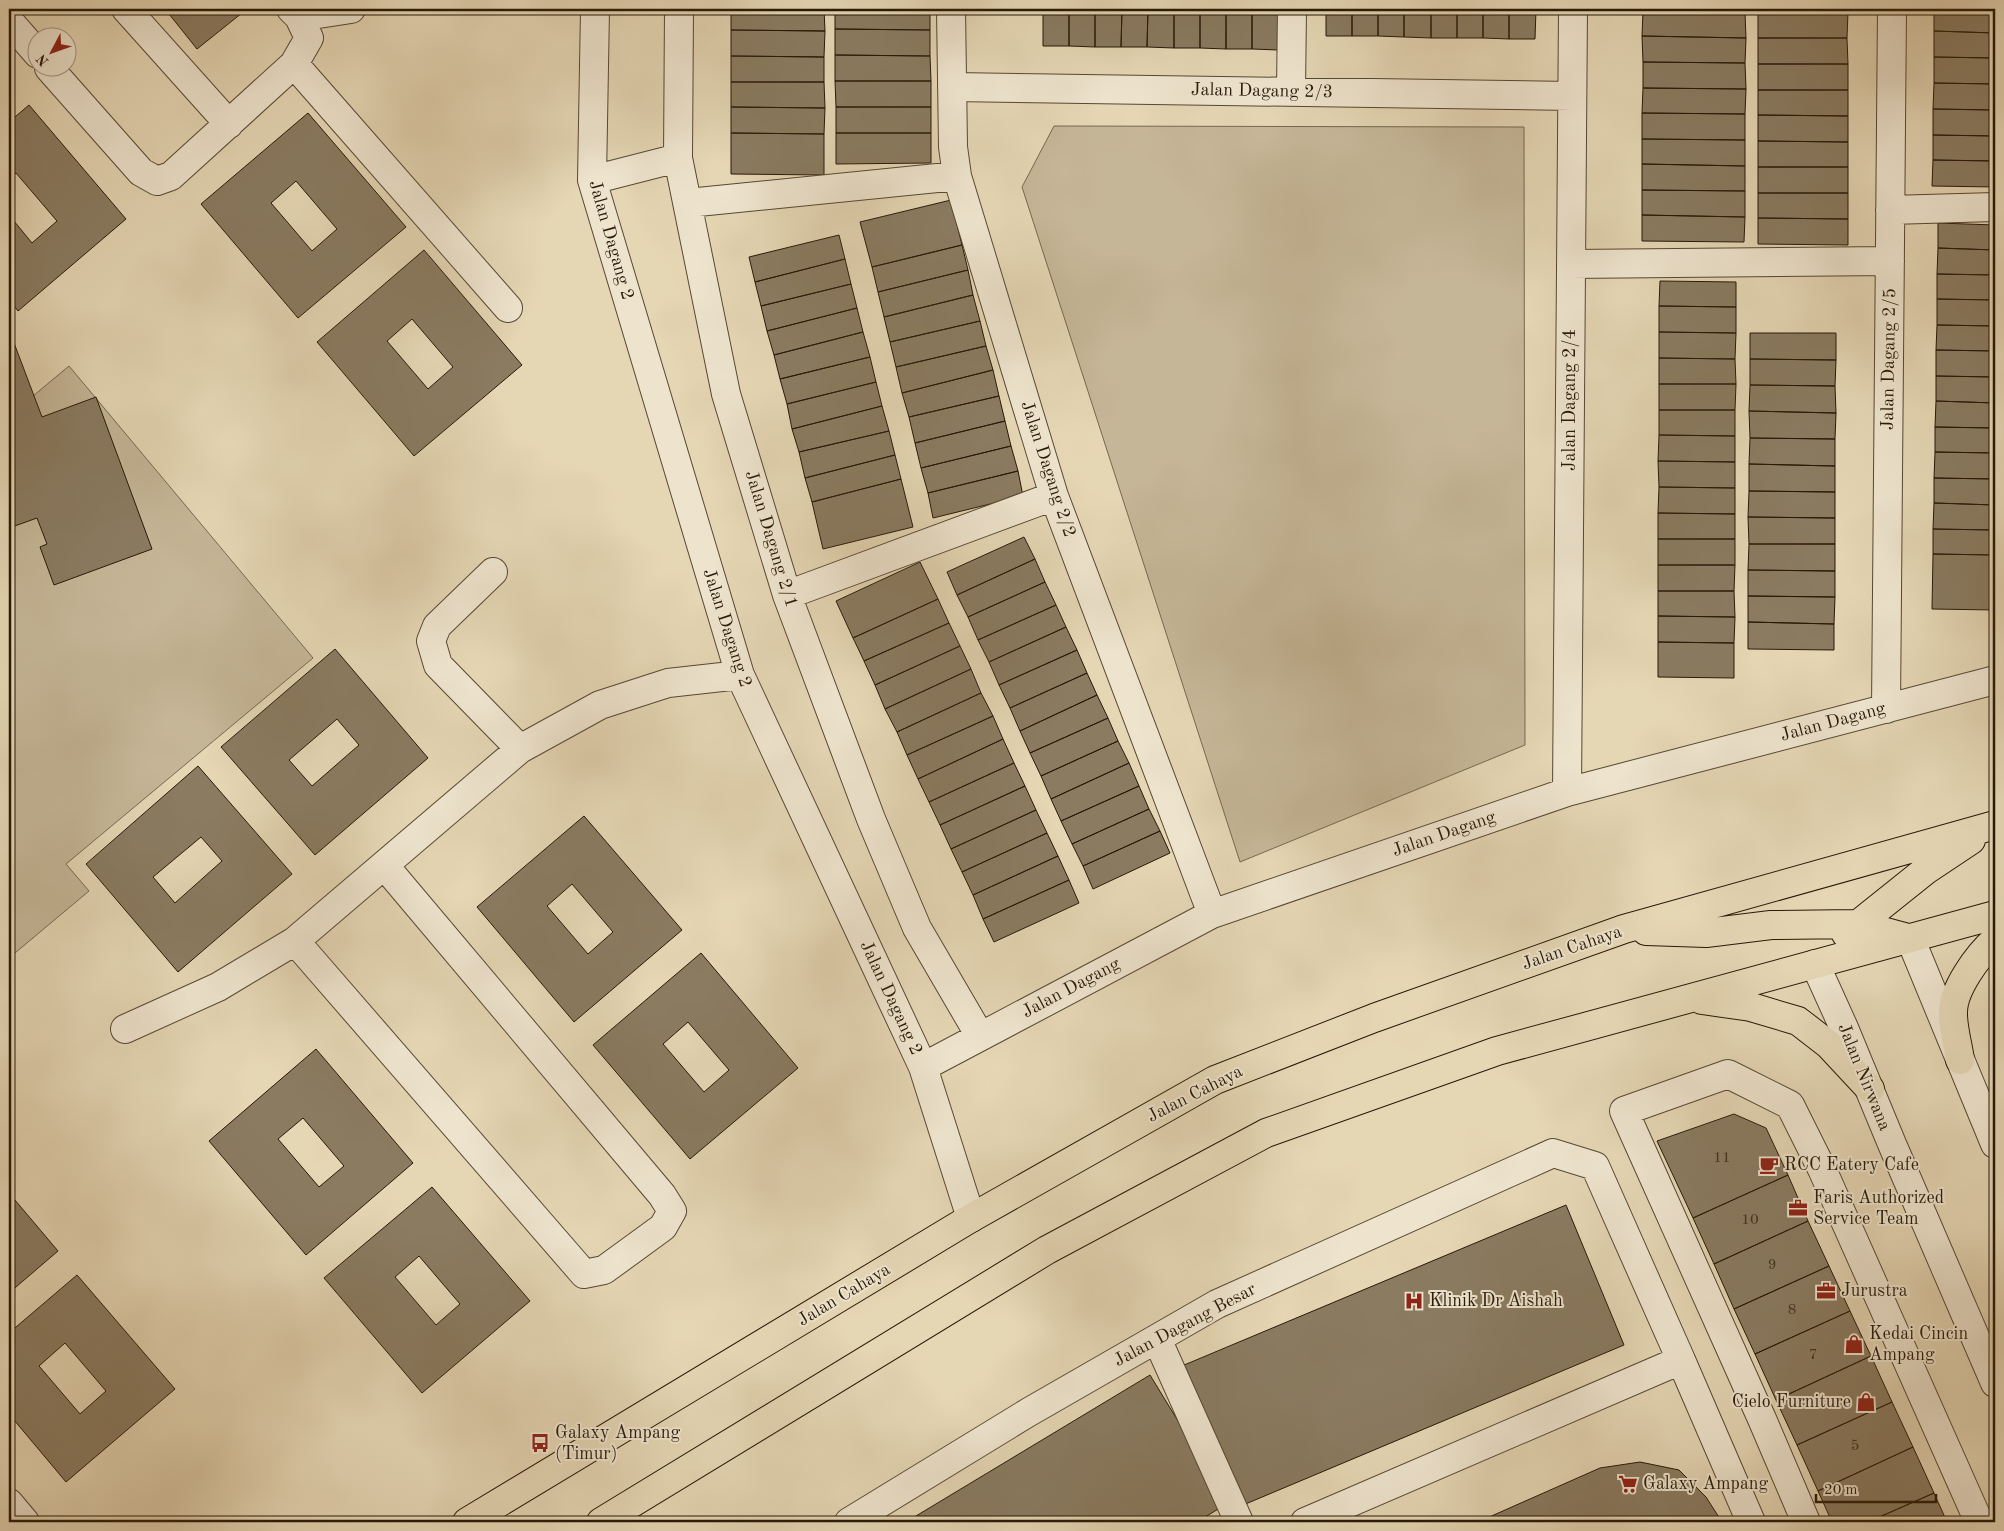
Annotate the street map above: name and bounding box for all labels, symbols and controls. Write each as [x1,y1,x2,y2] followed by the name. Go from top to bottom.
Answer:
[28,28,78,78] north arrow
[34,51,52,69] text: N
[1191,81,1333,101] street label: Jalan Dagang 2/3
[585,178,637,302] street label: Jalan Dagang 2
[1879,288,1899,430] street label: Jalan Dagang 2/5
[1561,329,1579,471] street label: Jalan Dagang 2/4
[1017,399,1079,539] street label: Jalan Dagang 2/2
[742,468,800,610] street label: Jalan Dagang 2/1
[699,566,755,690] street label: Jalan Dagang 2
[1778,699,1888,745] street label: Jalan Dagang
[1390,808,1498,860] street label: Jalan Dagang
[1520,922,1624,973] street label: Jalan Cahaya
[857,938,925,1058] street label: Jalan Dagang 2
[1019,955,1123,1021] street label: Jalan Dagang
[1834,1021,1894,1133] street label: Jalan Nirwana
[1144,1062,1246,1126] street label: Jalan Cahaya
[1713,1151,1731,1166] house number: 11
[1758,1154,1780,1176] cafe icon: RCC Eatery Cafe
[1784,1156,1919,1174] place label: RCC Eatery Cafe
[1813,1189,1944,1228] place label: Faris Authorized Service Team
[1787,1197,1809,1219] office icon: Faris Authorized Service Team
[1741,1213,1759,1228] house number: 10
[1768,1258,1776,1273] house number: 9
[795,1260,893,1330] street label: Jalan Cahaya
[1111,1280,1259,1370] street label: Jalan Dagang Besar
[1815,1280,1837,1302] office icon: Jurustra
[1841,1282,1908,1300] place label: Jurustra
[1403,1290,1425,1312] hospital icon: Klinik Dr Aishah
[1429,1292,1563,1310] place label: Klinik Dr Aishah
[1788,1303,1796,1318] house number: 8
[1869,1325,1968,1364] place label: Kedai Cincin Ampang
[1843,1333,1865,1355] shop icon: Kedai Cincin Ampang
[1809,1348,1817,1363] house number: 7
[1855,1391,1877,1413] shop icon: Cielo Furniture
[1732,1393,1851,1411] place label: Cielo Furniture
[555,1424,681,1463] place label: Galaxy Ampang (Timur)
[529,1432,551,1454] bus stop icon: Galaxy Ampang (Timur)
[1851,1439,1859,1454] house number: 5
[1816,1471,1936,1503] scale bar
[1617,1473,1639,1495] supermarket icon: Galaxy Ampang
[1643,1475,1769,1493] place label: Galaxy Ampang
[1824,1483,1858,1498] text: 20 m

